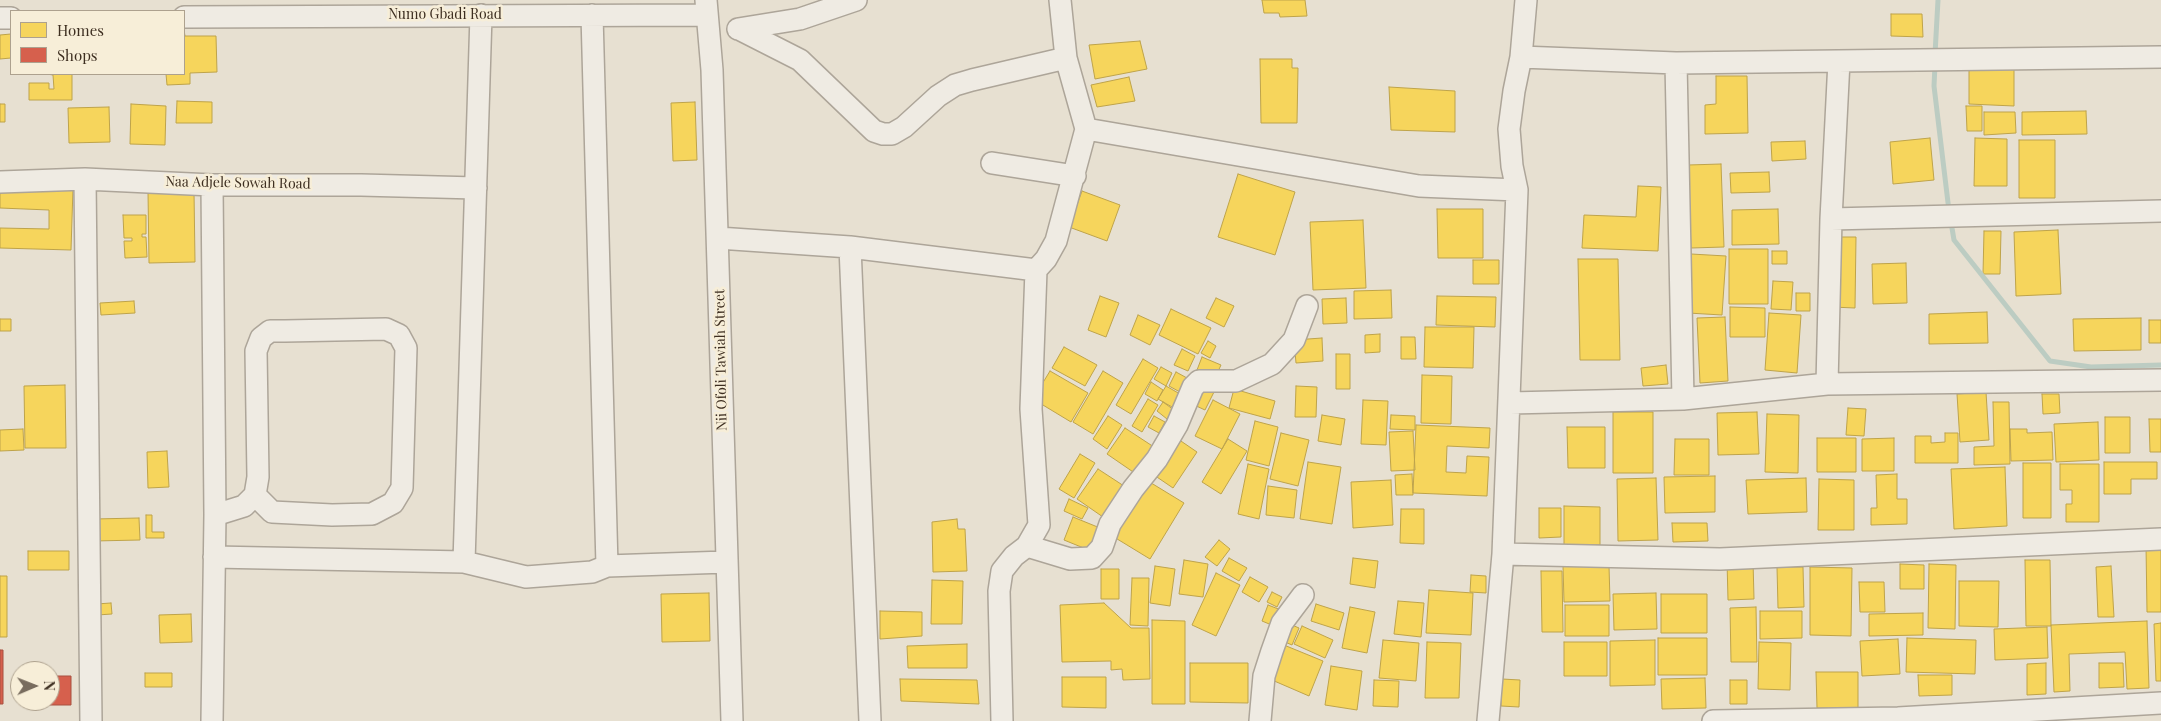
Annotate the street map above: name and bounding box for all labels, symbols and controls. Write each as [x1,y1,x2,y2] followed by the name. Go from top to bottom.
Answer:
[388,7,502,23] street label: Numo Gbadi Road
[10,10,185,75] legend
[57,20,104,40] text: Homes
[57,45,98,65] text: Shops
[165,173,311,193] street label: Naa Adjele Sowah Road
[711,289,731,431] street label: Nii Ofoli Tawiah Street
[10,661,60,711] north arrow
[40,681,59,691] text: N

